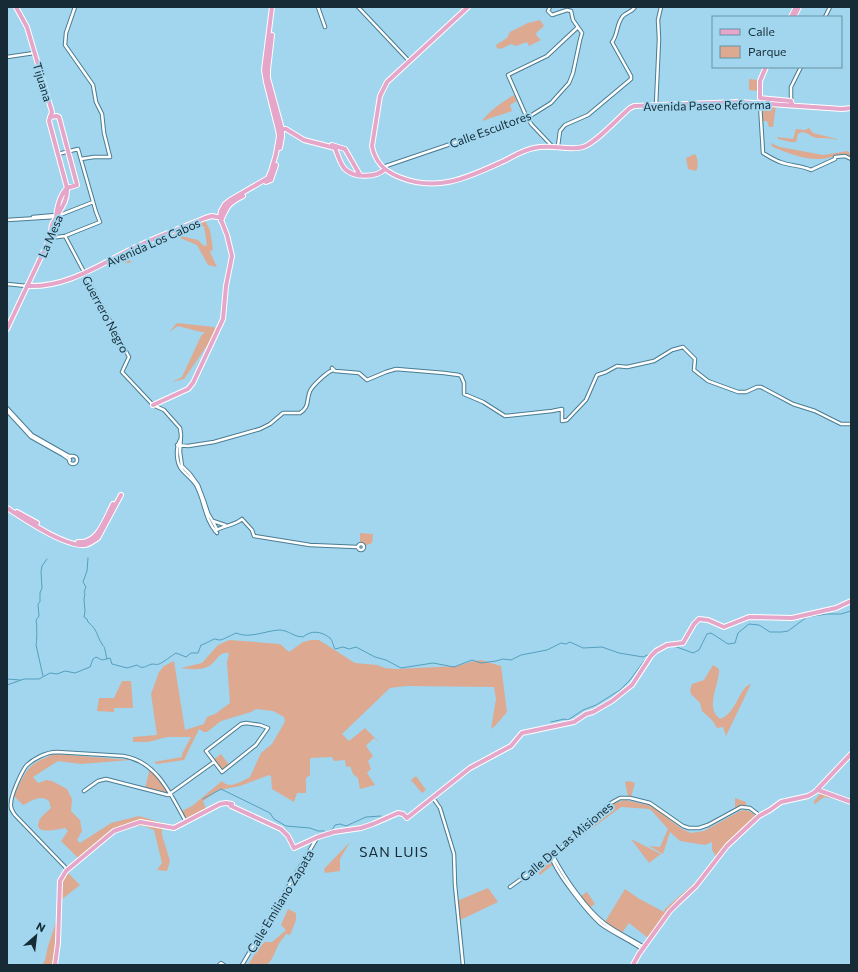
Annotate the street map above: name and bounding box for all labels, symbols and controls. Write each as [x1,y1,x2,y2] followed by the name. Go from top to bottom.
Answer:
[712,16,842,68] legend
[748,24,775,38] text: Calle
[748,44,786,58] text: Parque
[30,61,56,103] street label: Tijuana
[643,97,771,113] street label: Avenida Paseo Reforma
[447,108,533,150] street label: Calle Escultores
[35,213,65,259] street label: La Mesa
[104,215,202,269] street label: Avenida Los Cabos
[80,273,132,355] street label: Guerrero Negro
[517,798,615,884] street label: Calle De Las Misiones
[359,843,429,860] district label: SAN LUIS
[244,847,316,955] street label: Calle Emiliano Zapata
[16,916,56,956] north arrow
[34,919,48,934] text: N

